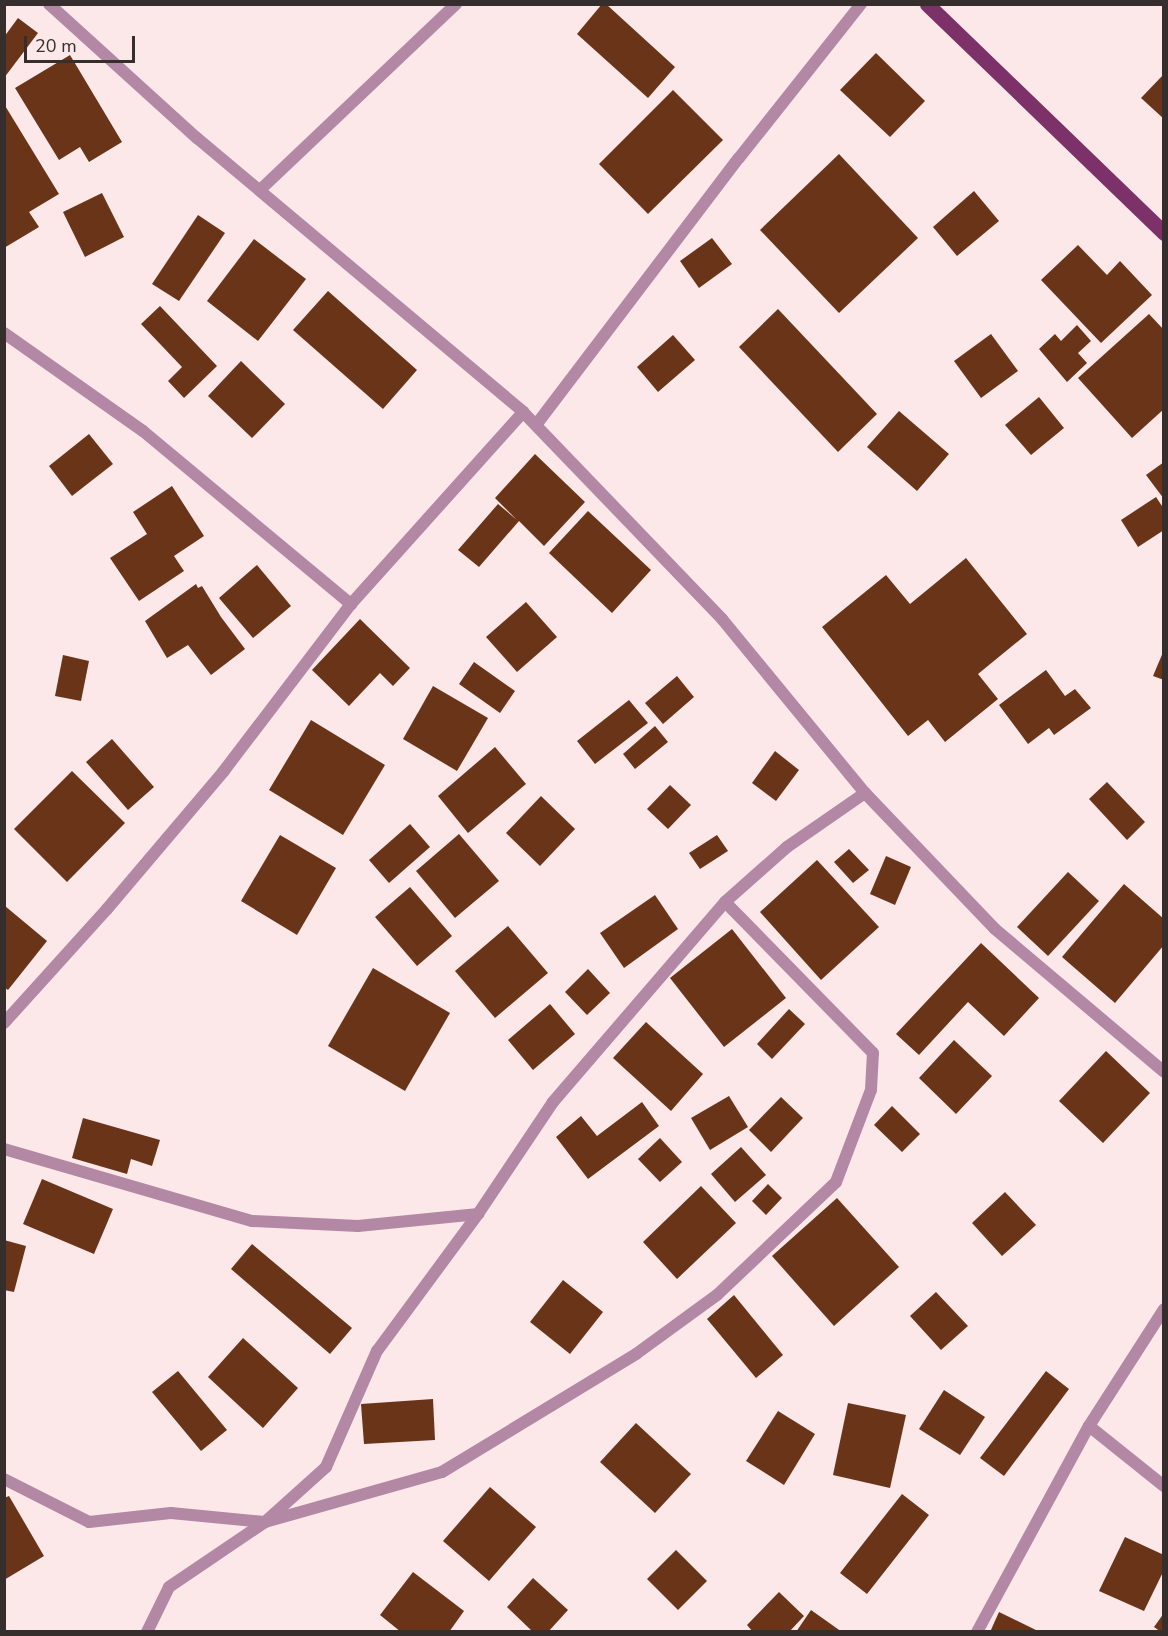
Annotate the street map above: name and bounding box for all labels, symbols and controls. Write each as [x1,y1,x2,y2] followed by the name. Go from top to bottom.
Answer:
[27,24,138,62] scale bar
[35,34,77,58] text: 20 m

